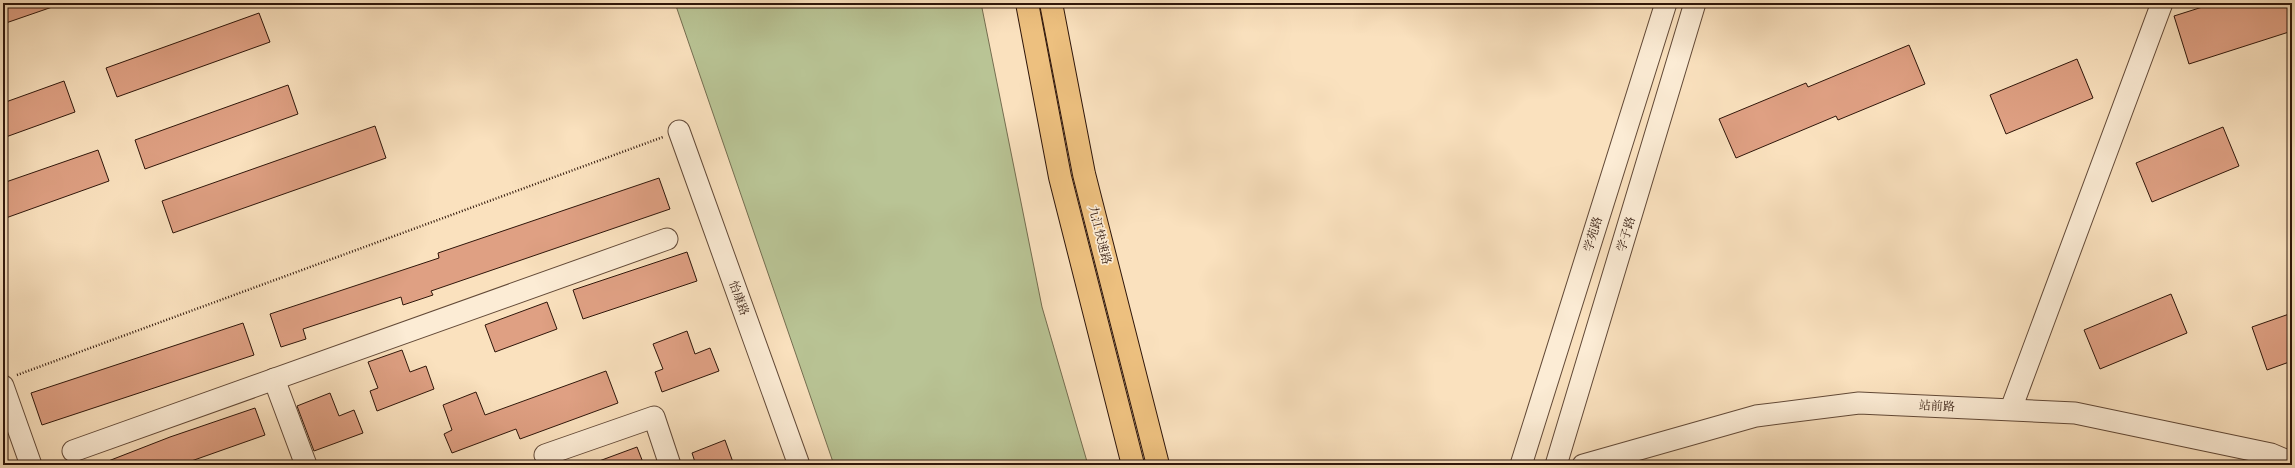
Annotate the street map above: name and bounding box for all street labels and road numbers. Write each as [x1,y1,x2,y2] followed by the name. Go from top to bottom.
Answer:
[1086,204,1114,266] street label: 九江快速路
[1581,215,1605,253] street label: 学苑路
[1614,215,1638,253] street label: 学子路
[726,279,752,317] street label: 怡康路
[1919,398,1955,414] street label: 站前路

